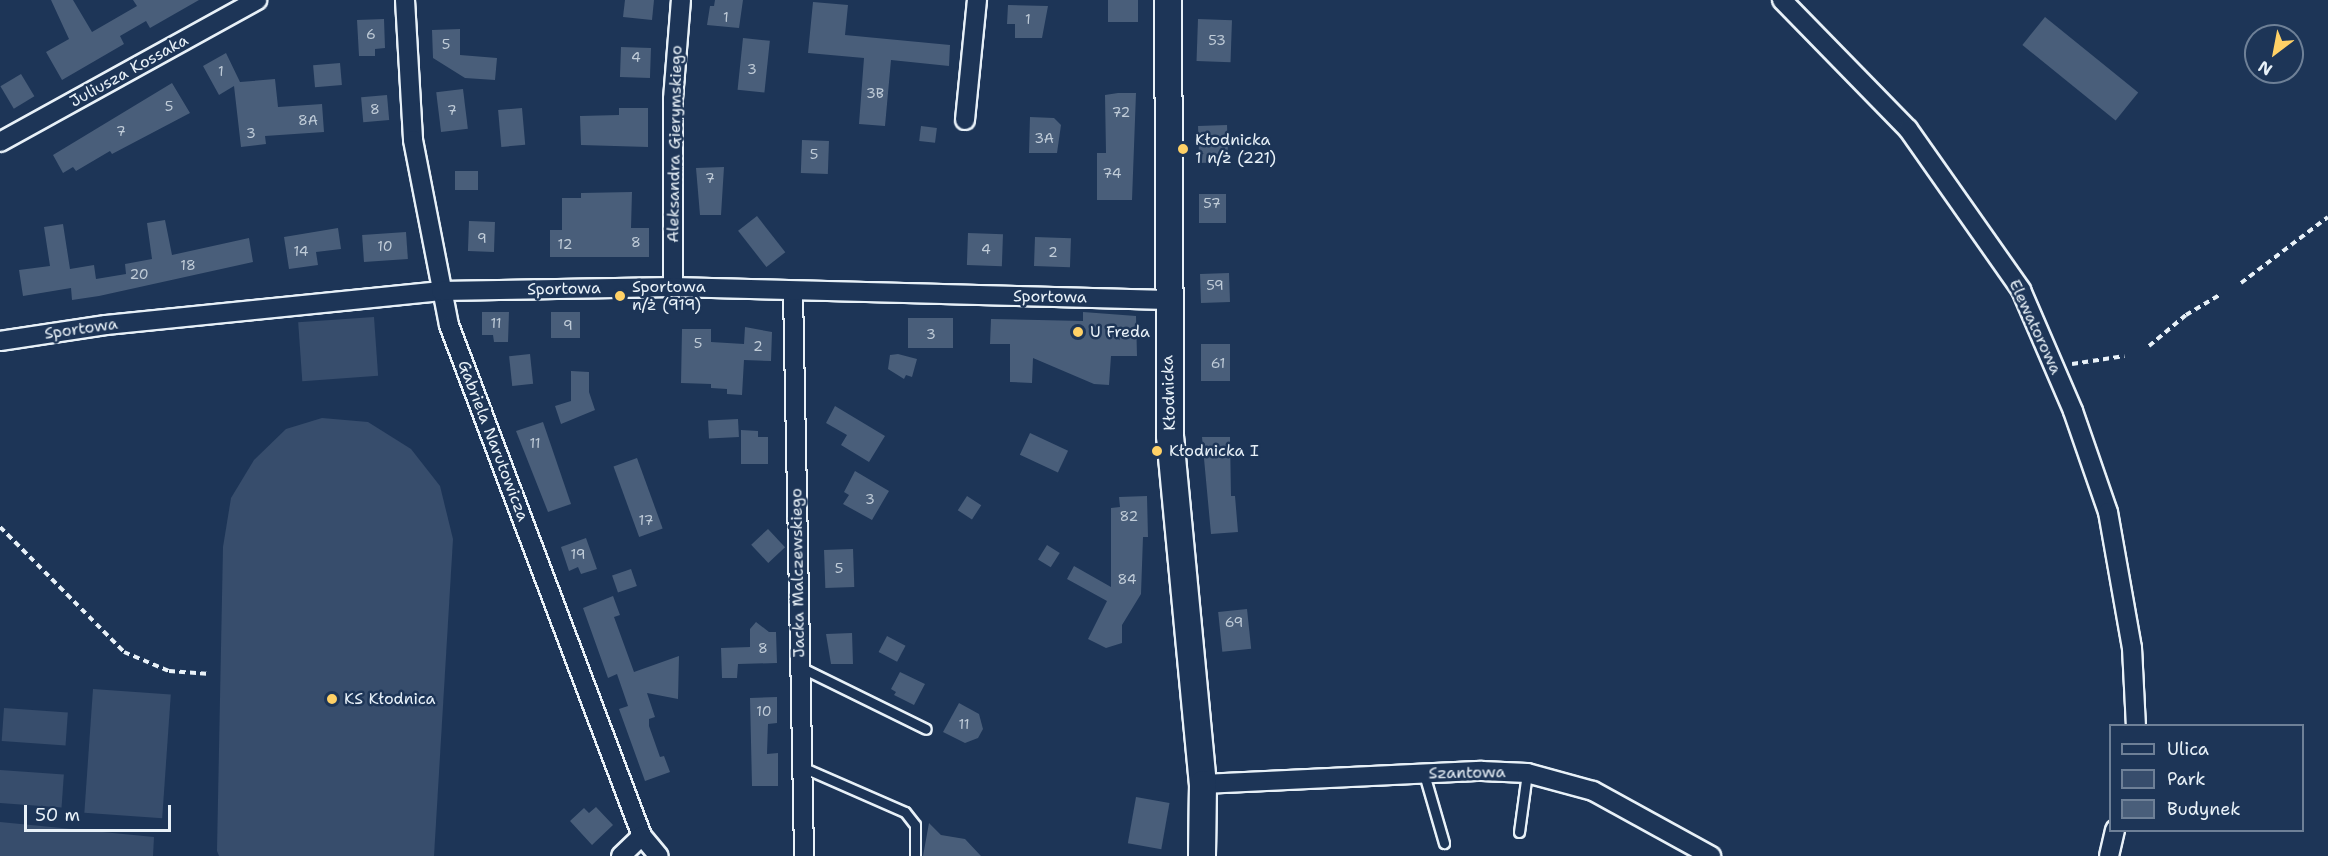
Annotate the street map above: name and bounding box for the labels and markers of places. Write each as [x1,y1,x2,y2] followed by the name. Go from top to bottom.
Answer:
[1195,130,1276,168] place label: Kłodnicka 1 n/ż (221)
[1176,142,1190,156] marker: Kłodnicka 1 n/ż (221)
[632,277,706,315] place label: Sportowa n/ż (919)
[613,289,627,303] marker: Sportowa n/ż (919)
[1090,322,1150,342] place label: U Freda
[1071,325,1085,339] marker: U Freda
[1169,441,1259,461] place label: Kłodnicka I
[1150,444,1164,458] marker: Kłodnicka I
[344,689,435,709] place label: KS Kłodnica
[325,692,339,706] marker: KS Kłodnica

